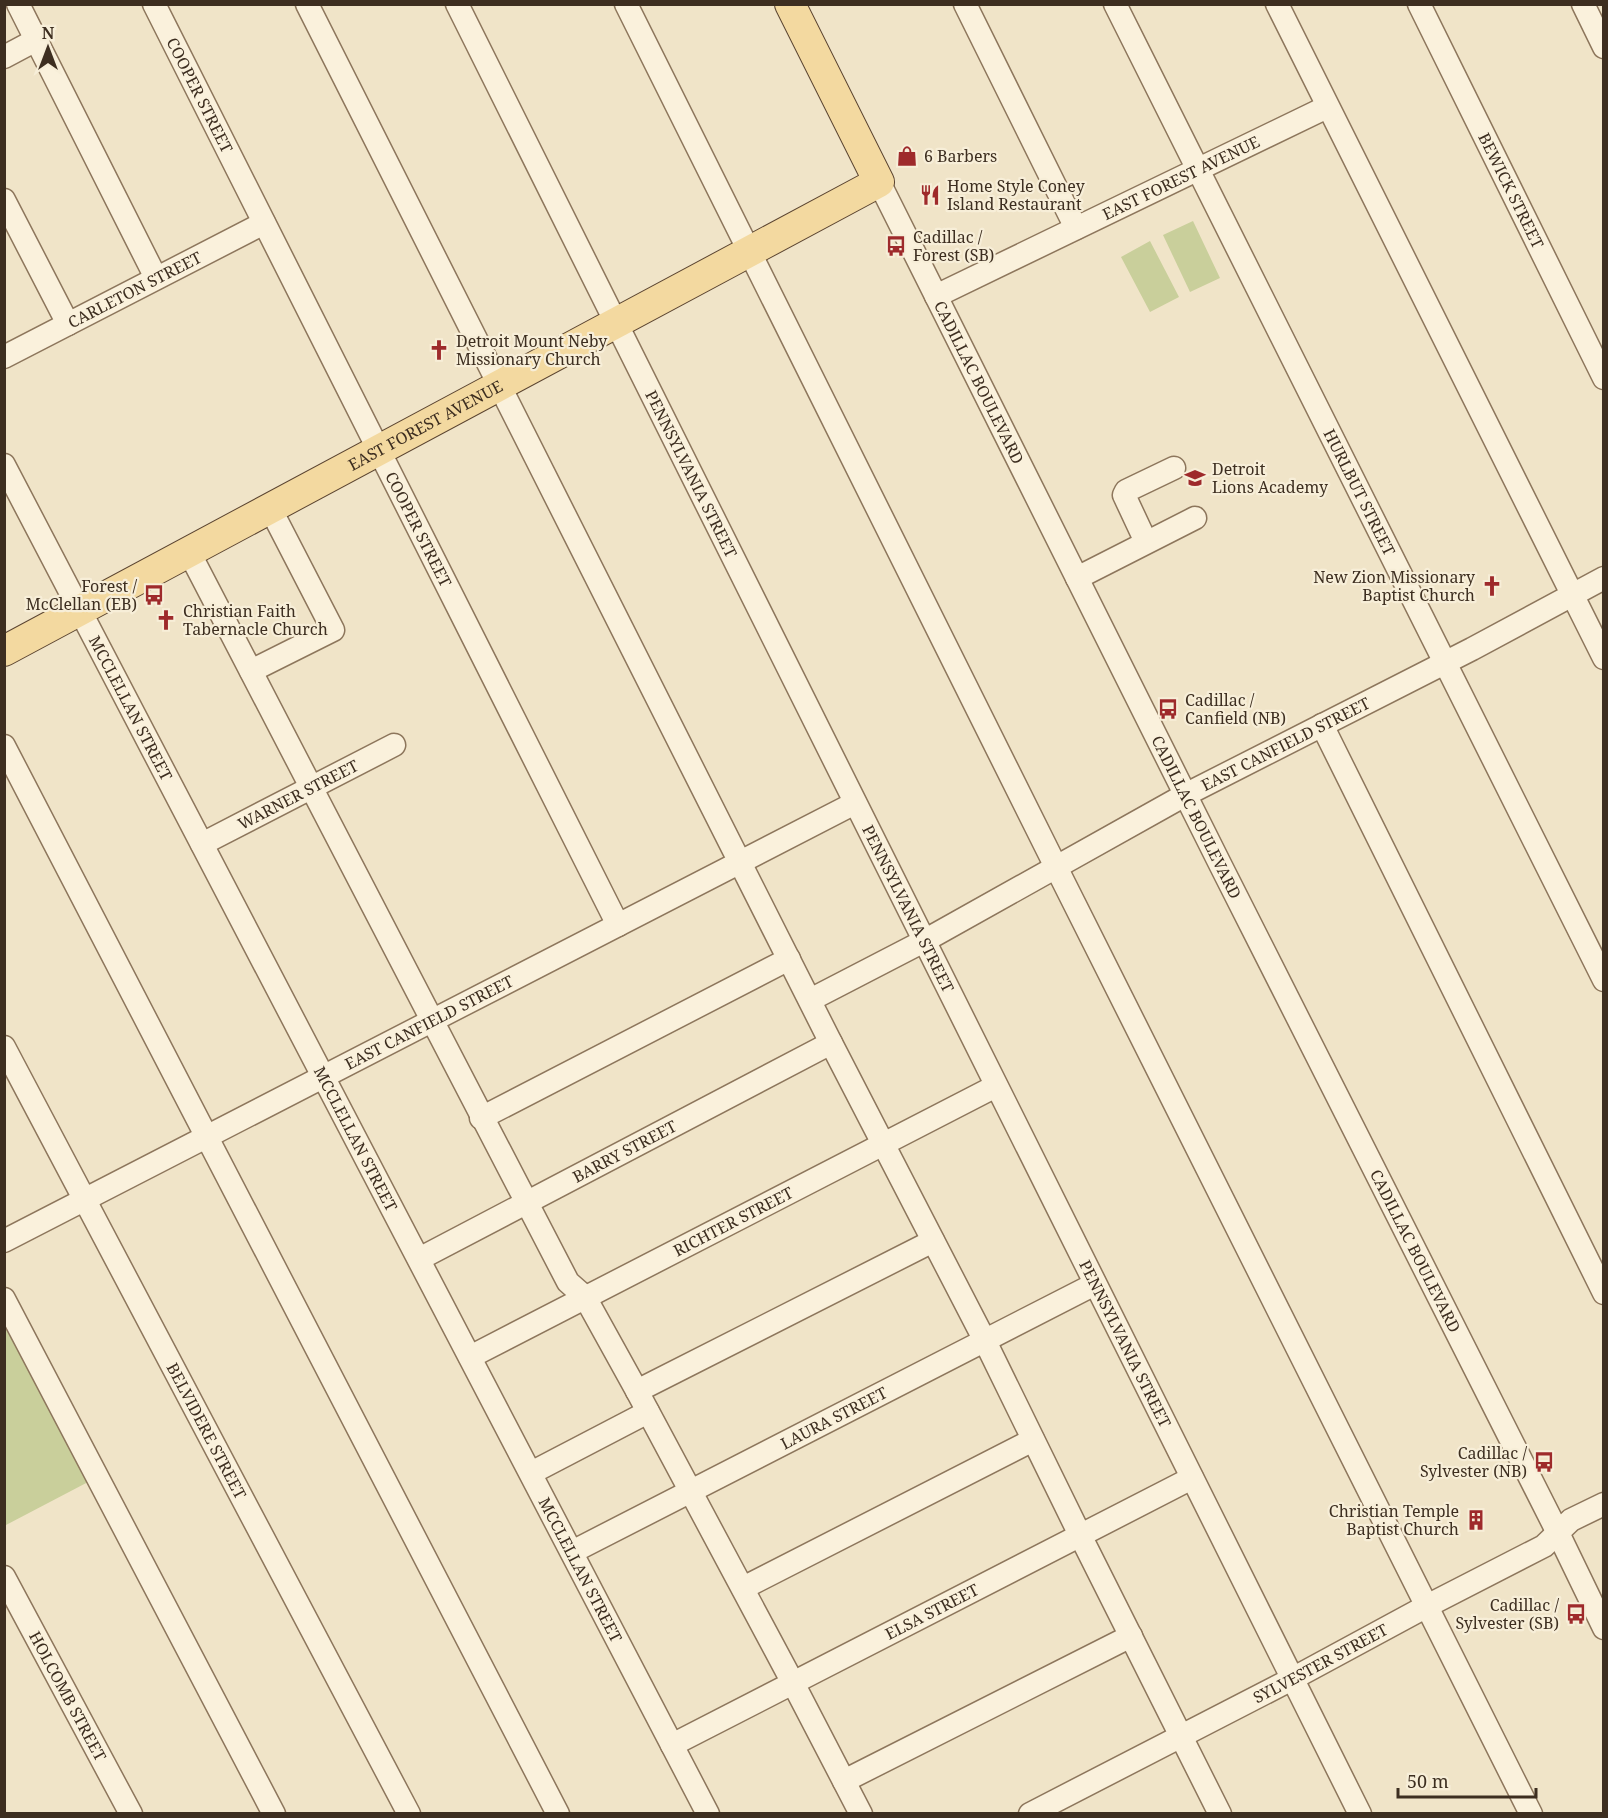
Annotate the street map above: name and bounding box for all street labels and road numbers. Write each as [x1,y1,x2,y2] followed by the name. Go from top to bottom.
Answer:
[162,34,238,157] street label: COOPER STREET
[1473,129,1549,252] street label: BEWICK STREET
[1099,130,1263,225] street label: EAST FOREST AVENUE
[64,246,206,333] street label: CARLETON STREET
[929,297,1029,468] street label: CADILLAC BOULEVARD
[344,375,506,476] street label: EAST FOREST AVENUE
[640,386,742,561] street label: PENNSYLVANIA STREET
[1319,425,1401,559] street label: HURLBUT STREET
[380,468,457,591] street label: COOPER STREET
[84,632,178,784] street label: MCCLELLAN STREET
[1197,692,1374,796] street label: EAST CANFIELD STREET
[1146,732,1247,902] street label: CADILLAC BOULEVARD
[234,754,362,835] street label: WARNER STREET
[857,821,959,996] street label: PENNSYLVANIA STREET
[341,970,517,1075] street label: EAST CANFIELD STREET
[309,1062,403,1215] street label: MCCLELLAN STREET
[569,1115,681,1188] street label: BARRY STREET
[1365,1166,1466,1336] street label: CADILLAC BOULEVARD
[670,1181,797,1261] street label: RICHTER STREET
[1074,1256,1176,1431] street label: PENNSYLVANIA STREET
[162,1359,252,1503] street label: BELVIDERE STREET
[777,1381,891,1454] street label: LAURA STREET
[534,1493,627,1646] street label: MCCLELLAN STREET
[881,1578,982,1645] street label: ELSA STREET
[1249,1618,1392,1708] street label: SYLVESTER STREET
[24,1627,112,1765] street label: HOLCOMB STREET

